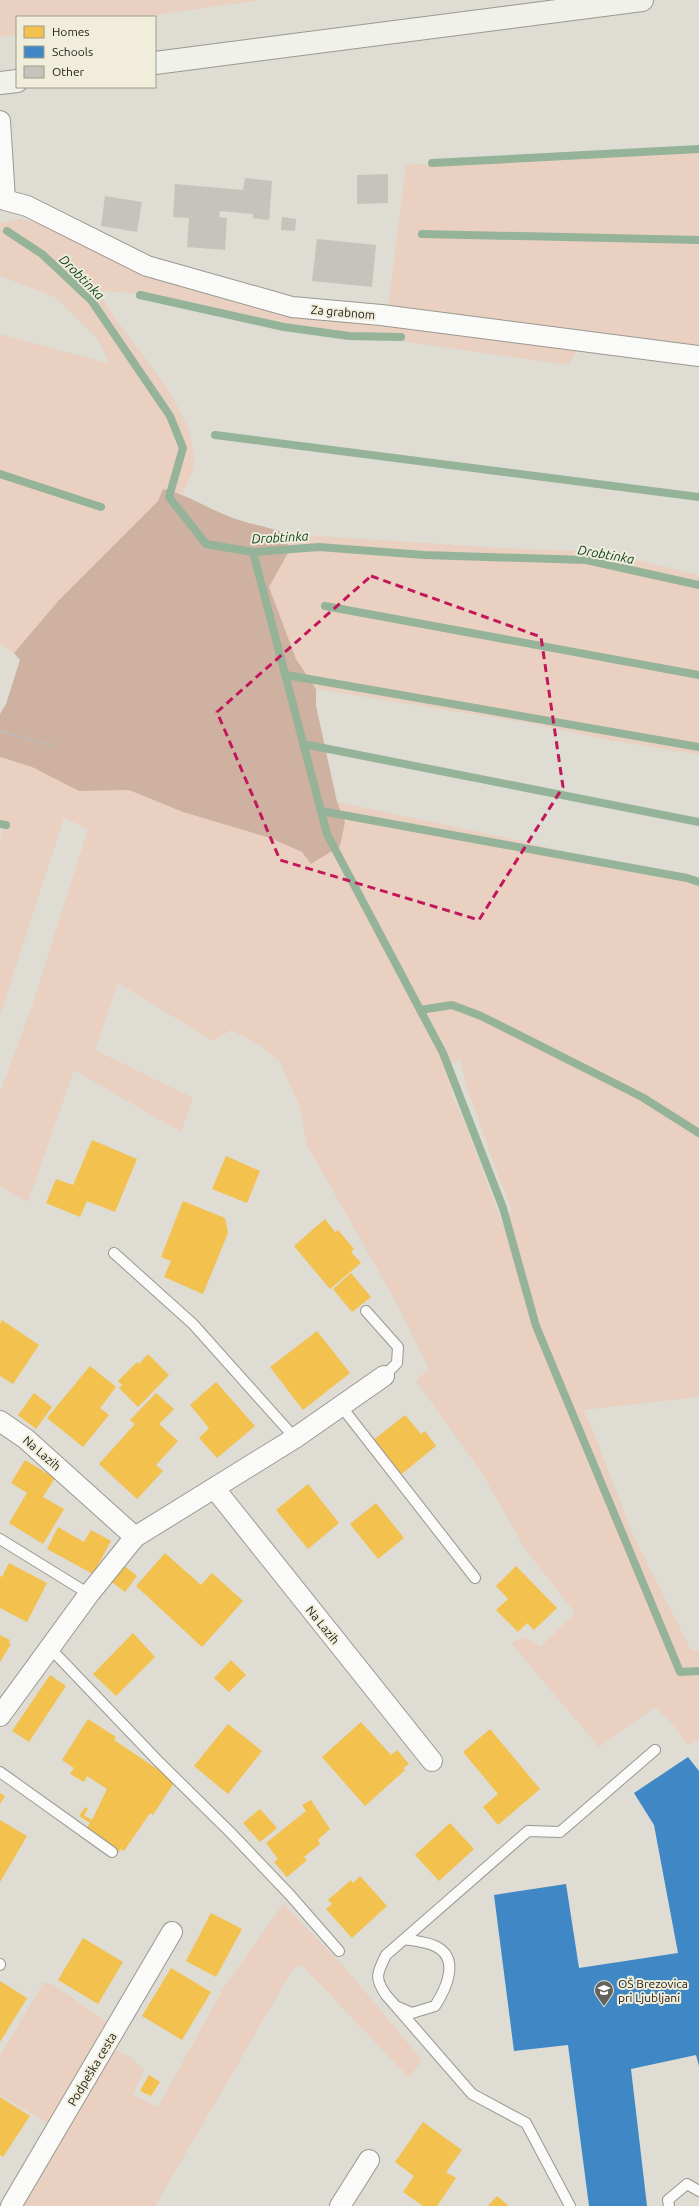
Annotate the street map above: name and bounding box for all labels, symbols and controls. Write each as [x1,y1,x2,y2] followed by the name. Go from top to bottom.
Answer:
[16,16,156,88] legend
[52,25,90,38] text: Homes
[52,45,93,58] text: Schools
[52,65,85,78] text: Other
[57,252,107,302] water label: Drobtinka
[310,303,376,321] street label: Za grabnom
[251,529,309,545] water label: Drobtinka
[577,542,635,566] water label: Drobtinka
[21,1433,63,1473] street label: Na Lazih
[304,1603,342,1647] street label: Na Lazih
[618,1977,688,2004] place label: OŠ Brezovica pri Ljubljani
[593,1979,615,2007] school or university icon: OŠ Brezovica pri Ljubljani
[65,2030,119,2108] street label: Podpeška cesta

